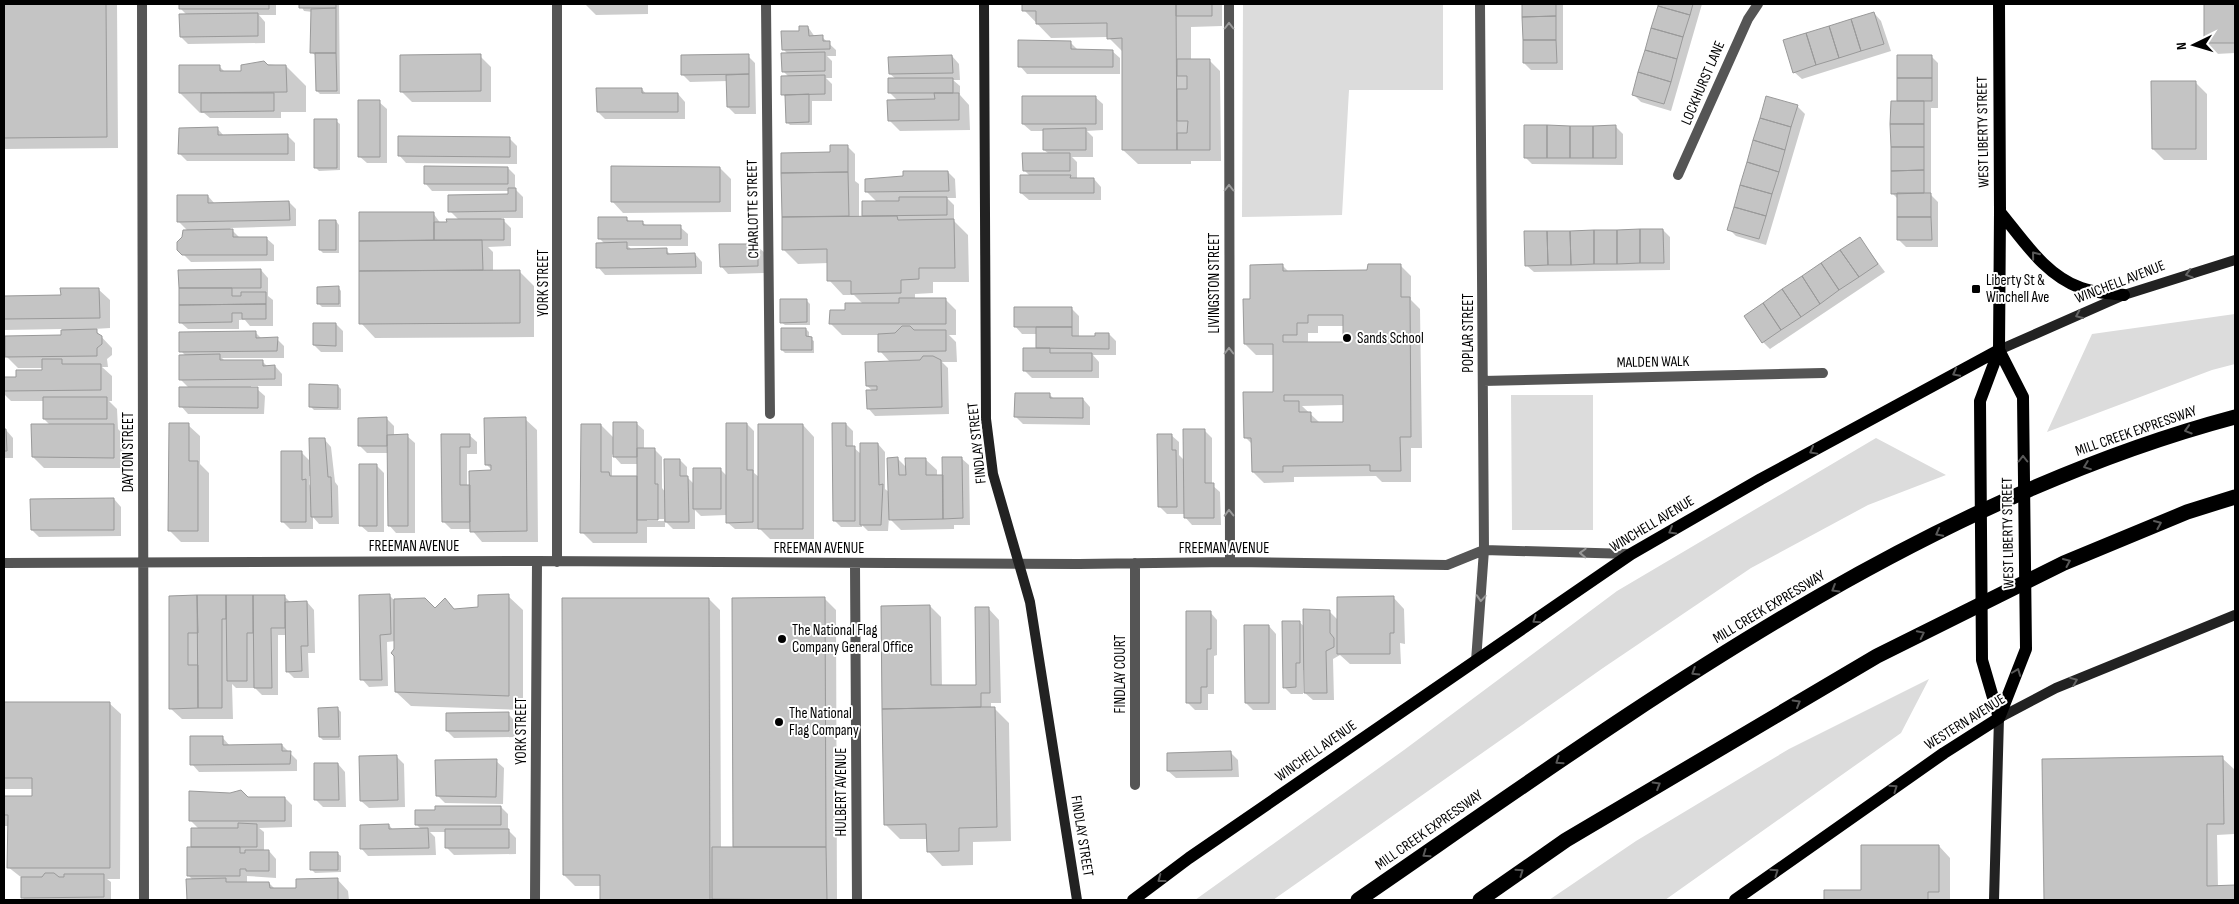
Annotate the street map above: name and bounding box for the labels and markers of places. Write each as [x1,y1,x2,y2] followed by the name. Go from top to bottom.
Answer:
[1986,271,2049,307] place label: Liberty St & Winchell Ave
[1970,283,1982,295] marker: Liberty St & Winchell Ave
[1357,329,1424,348] place label: Sands School
[1341,332,1353,344] marker: Sands School
[792,621,913,657] place label: The National Flag Company General Office
[776,633,788,645] marker: The National Flag Company General Office
[789,704,859,740] place label: The National Flag Company
[773,716,785,728] marker: The National Flag Company

